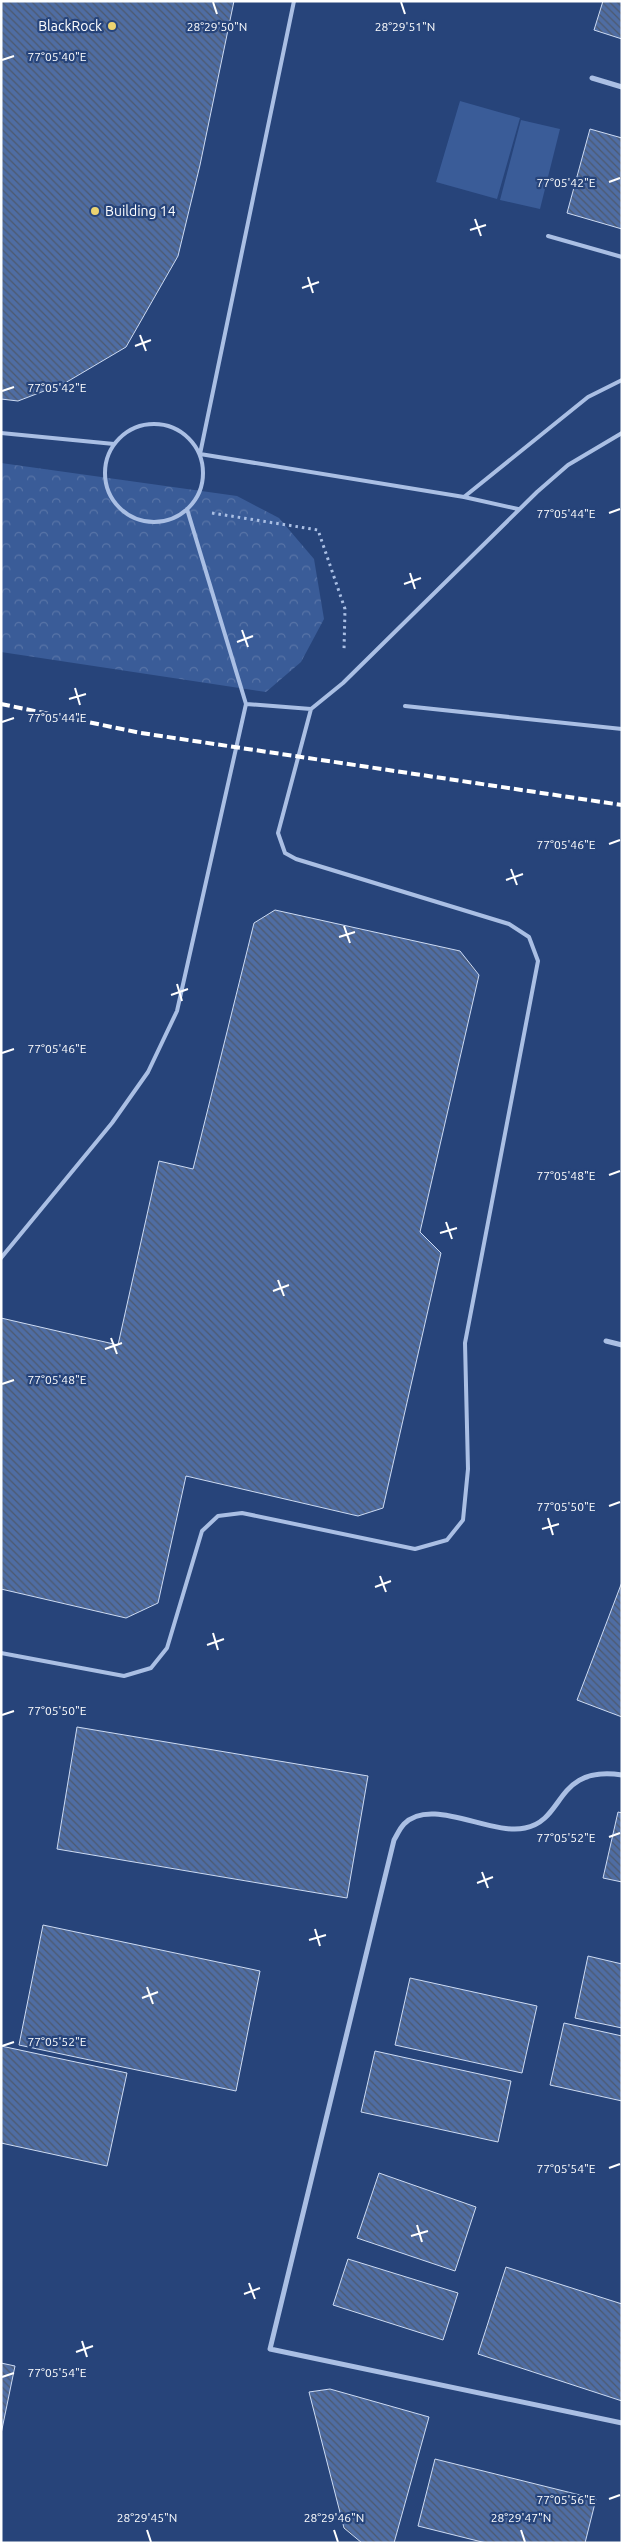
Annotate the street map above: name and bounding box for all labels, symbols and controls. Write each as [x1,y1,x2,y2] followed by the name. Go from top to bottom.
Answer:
[38,18,102,34] place label: BlackRock
[106,20,118,32] marker: BlackRock
[187,20,247,33] text: 28°29'50"N
[375,20,435,33] text: 28°29'51"N
[28,50,87,63] text: 77°05'40"E
[537,176,596,189] text: 77°05'42"E
[105,203,176,219] place label: Building 14
[89,205,101,217] marker: Building 14
[28,381,87,394] text: 77°05'42"E
[537,507,596,520] text: 77°05'44"E
[28,711,87,724] text: 77°05'44"E
[537,838,596,851] text: 77°05'46"E
[28,1042,87,1055] text: 77°05'46"E
[537,1169,596,1182] text: 77°05'48"E
[28,1373,87,1386] text: 77°05'48"E
[537,1500,596,1513] text: 77°05'50"E
[28,1704,87,1717] text: 77°05'50"E
[537,1831,596,1844] text: 77°05'52"E
[28,2035,87,2048] text: 77°05'52"E
[537,2162,596,2175] text: 77°05'54"E
[28,2366,87,2379] text: 77°05'54"E
[537,2493,596,2506] text: 77°05'56"E
[117,2511,177,2524] text: 28°29'45"N
[304,2511,364,2524] text: 28°29'46"N
[491,2511,551,2524] text: 28°29'47"N

